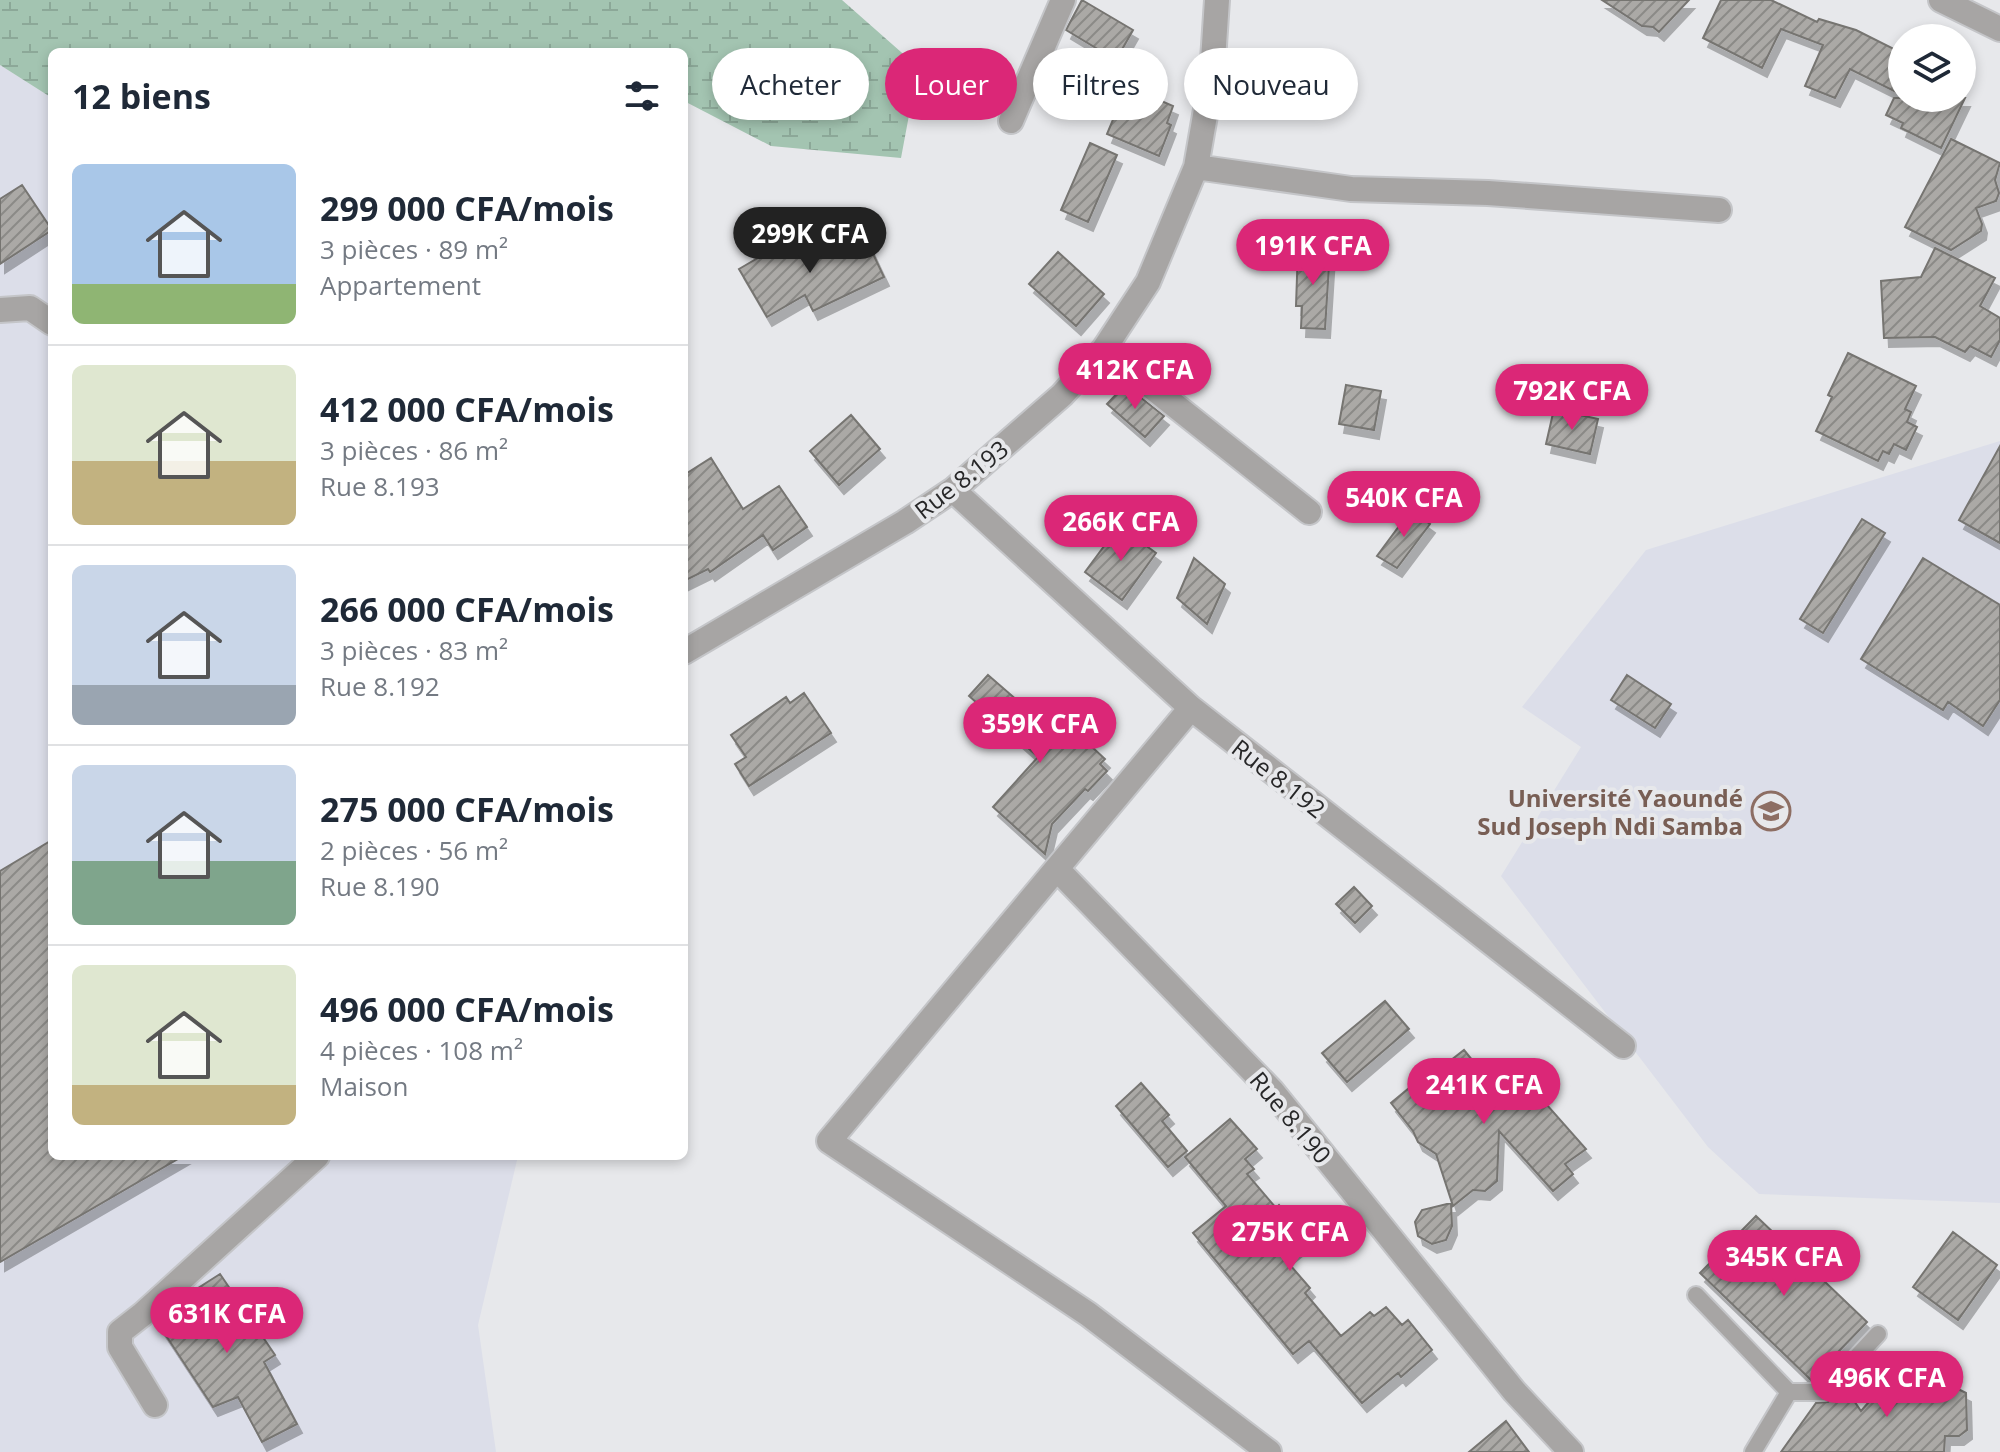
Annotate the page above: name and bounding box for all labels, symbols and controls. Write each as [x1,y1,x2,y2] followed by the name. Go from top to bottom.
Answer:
[1888,24,1976,112] map controls
[1888,24,1976,112] button: layers
[712,48,869,120] chip: Acheter
[885,48,1017,120] chip: Louer
[1033,48,1168,120] chip: Filtres
[1184,48,1358,120] chip: Nouveau
[72,73,211,119] text: 12 biens
[620,74,664,118] icon: filters
[320,185,614,231] text: 299 000 CFA/mois
[136,196,232,292] icon: home
[727,207,893,275] pin: 299K CFA
[751,215,869,251] text: 299K CFA
[1230,219,1396,287] pin: 191K CFA
[1254,227,1372,263] text: 191K CFA
[320,231,508,267] text: 3 pièces · 89 m²
[320,267,481,303] text: Appartement
[1052,343,1218,411] pin: 412K CFA
[1076,351,1194,387] text: 412K CFA
[1489,364,1655,432] pin: 792K CFA
[1513,372,1631,408] text: 792K CFA
[320,386,614,432] text: 412 000 CFA/mois
[136,397,232,493] icon: home
[320,432,508,468] text: 3 pièces · 86 m²
[907,432,1015,526] street label: Rue 8.193
[320,468,440,504] text: Rue 8.193
[1321,471,1487,539] pin: 540K CFA
[1345,479,1463,515] text: 540K CFA
[1038,495,1204,563] pin: 266K CFA
[1062,503,1180,539] text: 266K CFA
[320,586,614,632] text: 266 000 CFA/mois
[136,597,232,693] icon: home
[320,632,508,668] text: 3 pièces · 83 m²
[320,668,440,704] text: Rue 8.192
[957,697,1123,765] pin: 359K CFA
[981,705,1099,741] text: 359K CFA
[1225,731,1333,825] street label: Rue 8.192
[1477,781,1743,842] place label: Université Yaoundé Sud Joseph Ndi Samba
[320,786,614,832] text: 275 000 CFA/mois
[1750,790,1792,832] school or university icon: Université Yaoundé Sud Joseph Ndi Samba
[136,797,232,893] icon: home
[320,832,508,868] text: 2 pièces · 56 m²
[320,868,440,904] text: Rue 8.190
[320,986,614,1032] text: 496 000 CFA/mois
[136,997,232,1093] icon: home
[320,1032,523,1068] text: 4 pièces · 108 m²
[1401,1058,1567,1126] pin: 241K CFA
[1243,1064,1339,1170] street label: Rue 8.190
[1425,1066,1543,1102] text: 241K CFA
[320,1068,408,1104] text: Maison
[1207,1205,1373,1273] pin: 275K CFA
[1231,1213,1349,1249] text: 275K CFA
[1701,1230,1867,1298] pin: 345K CFA
[1725,1238,1843,1274] text: 345K CFA
[144,1287,310,1355] pin: 631K CFA
[168,1295,286,1331] text: 631K CFA
[1804,1351,1970,1419] pin: 496K CFA
[1828,1359,1946,1395] text: 496K CFA

